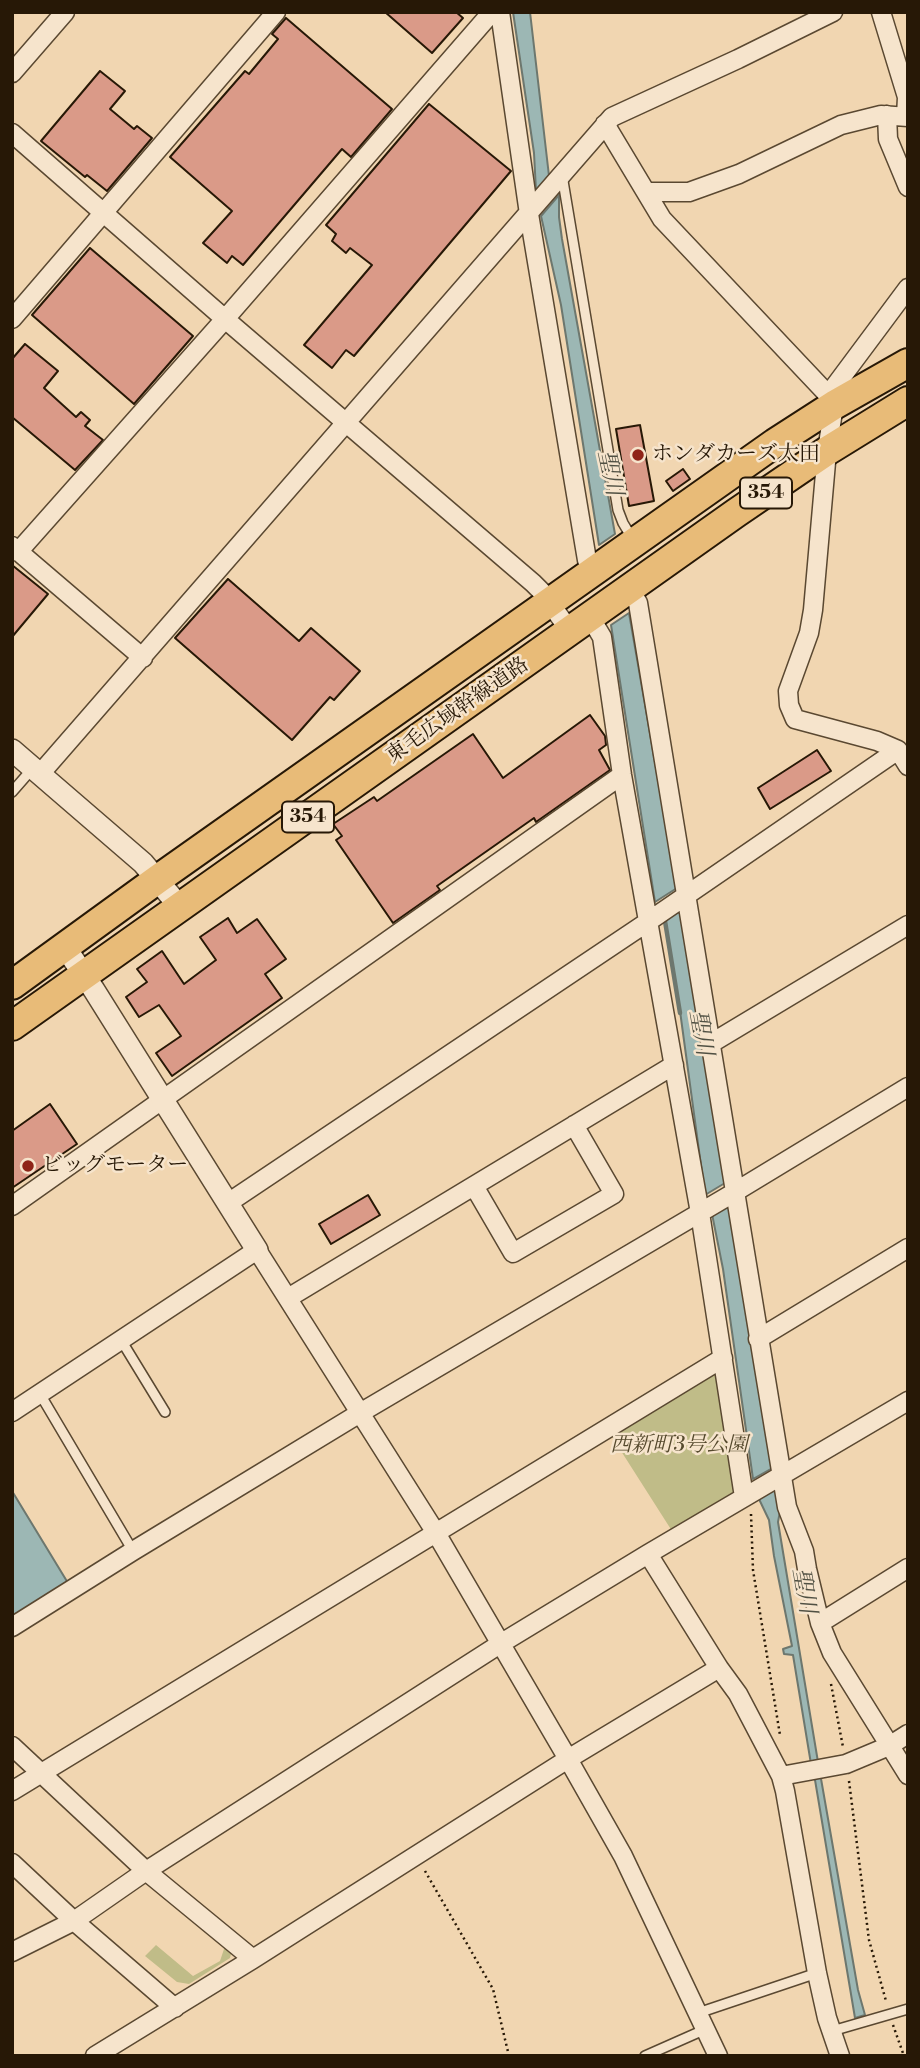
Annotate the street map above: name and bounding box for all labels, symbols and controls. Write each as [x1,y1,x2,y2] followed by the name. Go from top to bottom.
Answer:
[652,442,820,468] place label: ホンダカーズ太田
[630,447,646,463] marker: ホンダカーズ太田
[591,448,627,498] water label: 聖川
[740,478,792,508] road number: 354
[382,652,534,770] street label: 東毛広域幹線道路
[282,802,334,832] road number: 354
[682,1008,718,1058] water label: 聖川
[42,1153,188,1179] place label: ビッグモーター
[20,1158,36,1174] marker: ビッグモーター
[610,1433,748,1459] park label: 西新町3号公園
[785,1566,821,1616] water label: 聖川

